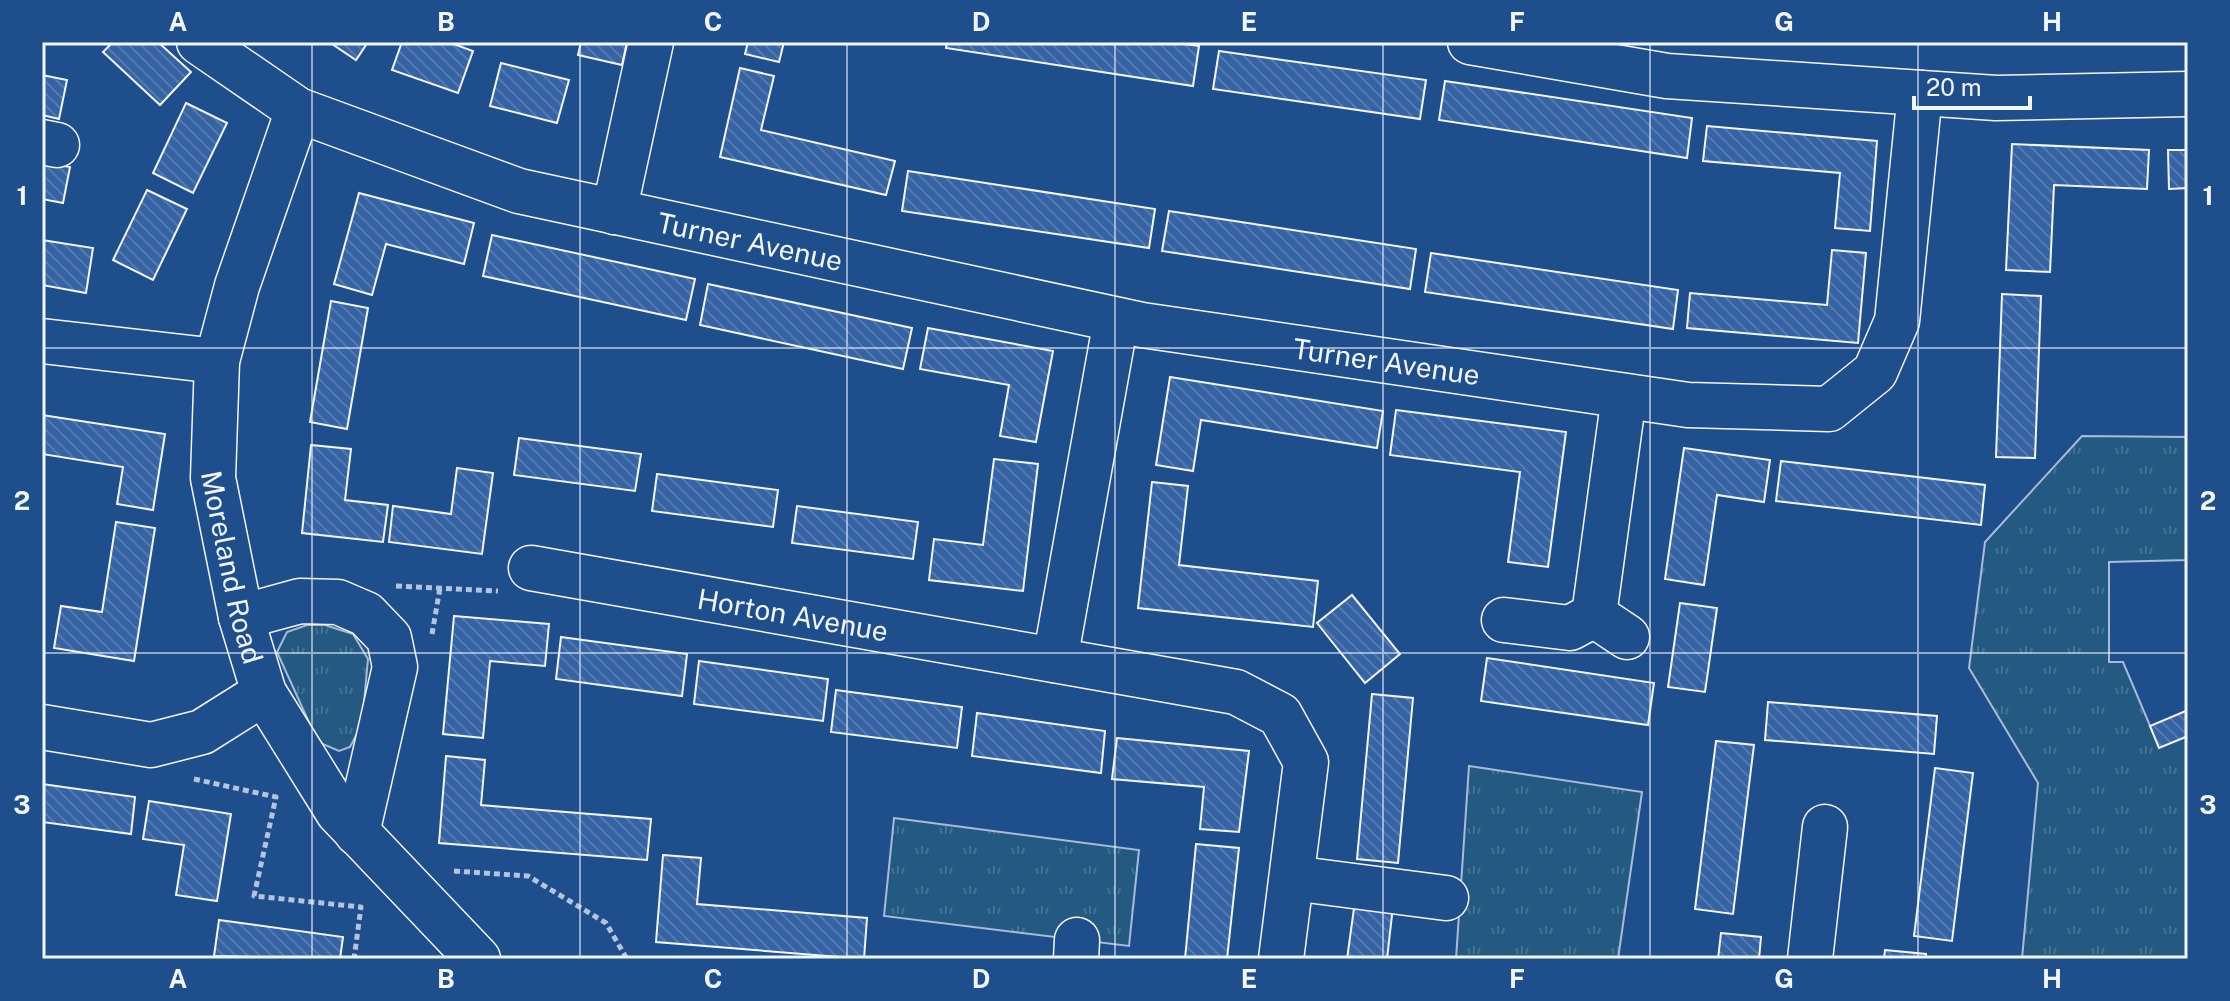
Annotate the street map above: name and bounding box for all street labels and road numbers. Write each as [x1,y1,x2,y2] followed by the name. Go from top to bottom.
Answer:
[655,205,846,277] street label: Turner Avenue
[1291,331,1482,391] street label: Turner Avenue
[195,467,271,667] street label: Moreland Road
[695,581,891,647] street label: Horton Avenue

